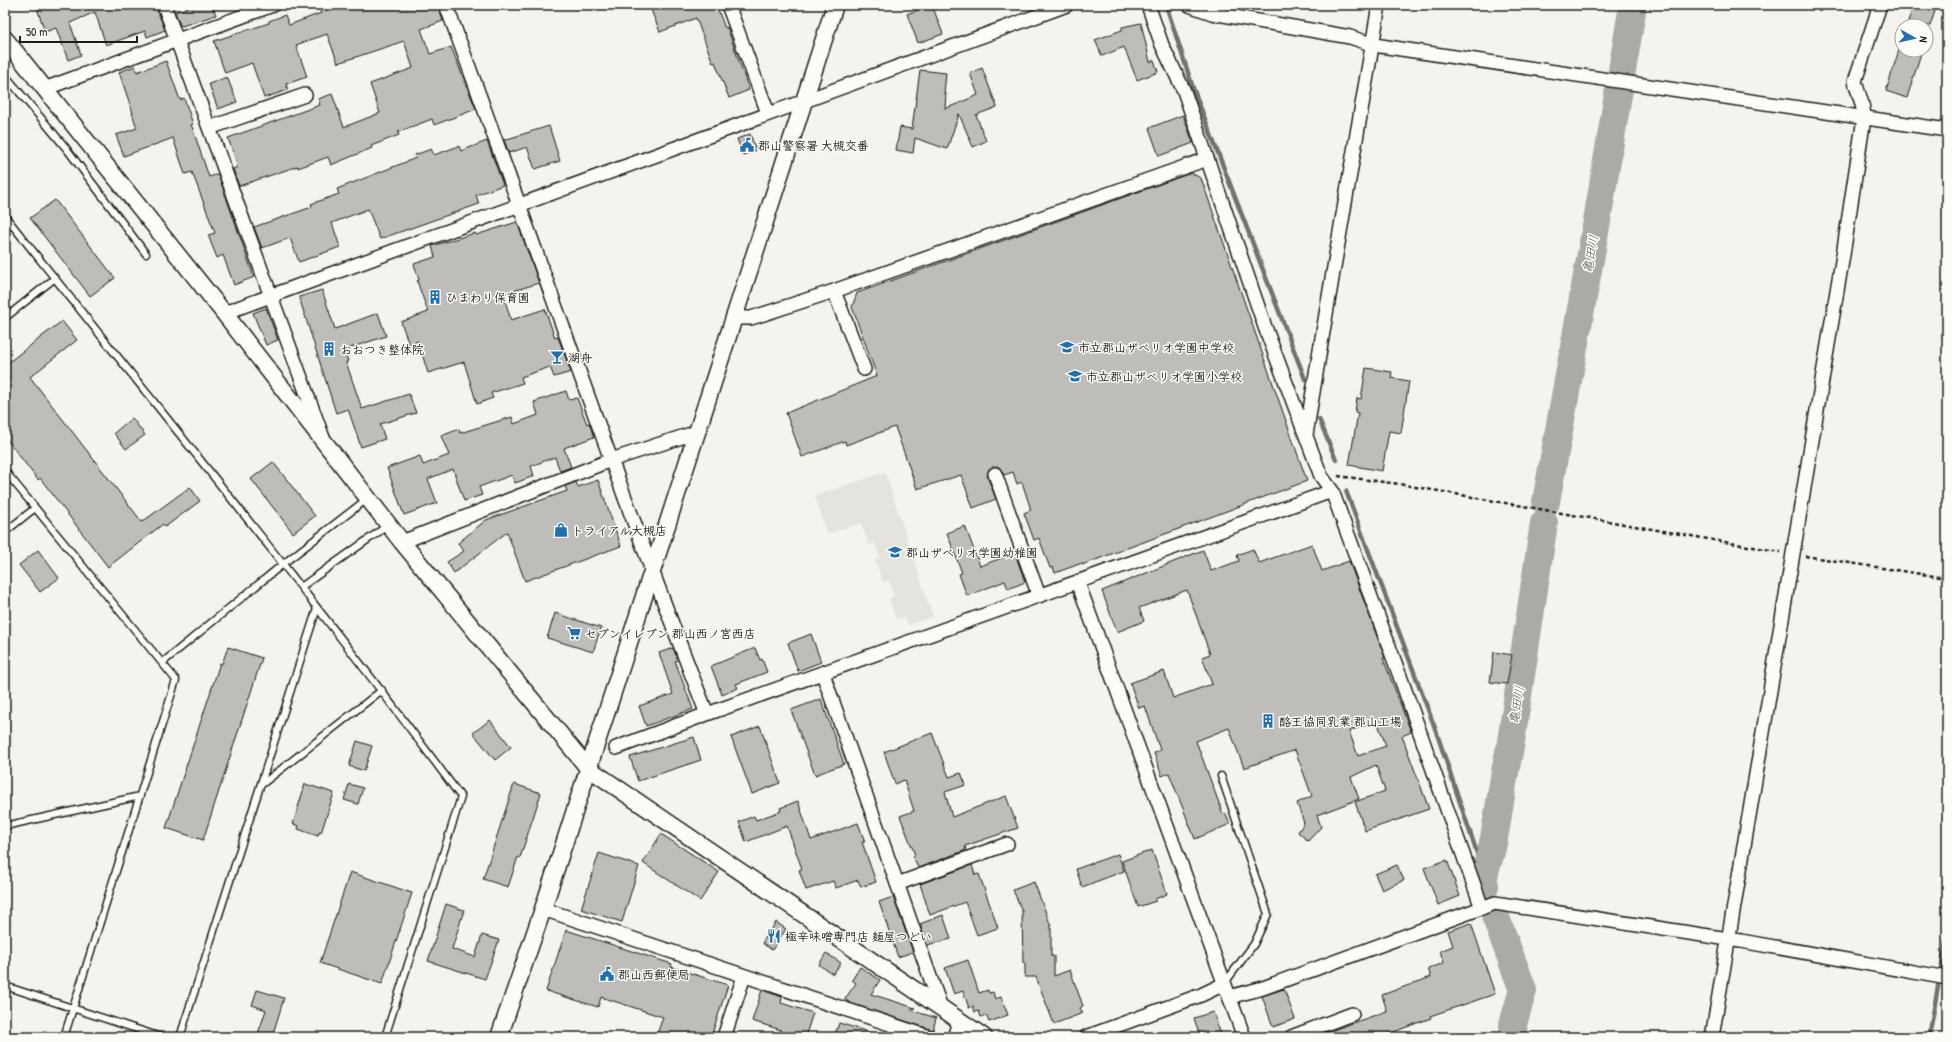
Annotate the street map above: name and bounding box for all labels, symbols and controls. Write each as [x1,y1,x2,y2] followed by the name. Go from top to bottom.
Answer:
[20,18,137,44] scale bar
[1894,18,1934,58] north arrow
[26,23,47,40] text: 50 m
[1917,36,1931,43] text: N
[739,137,755,153] public building icon: 郡山警察署 大槻交番
[758,137,869,154] place label: 郡山警察署 大槻交番
[1578,233,1602,275] water label: 亀田川
[427,289,443,305] building icon: ひまわり保育園
[446,289,530,306] place label: ひまわり保育園
[1059,339,1075,355] school or university icon: 市立郡山ザベリオ学園中学校
[1078,339,1234,356] place label: 市立郡山ザベリオ学園中学校
[321,341,337,357] building icon: おおつき整体院
[340,341,424,358] place label: おおつき整体院
[549,349,565,365] bar icon: 湖舟
[568,349,592,366] place label: 湖舟
[1067,368,1083,384] school or university icon: 市立郡山ザベリオ学園小学校
[1086,368,1242,385] place label: 市立郡山ザベリオ学園小学校
[553,522,569,538] shop icon: トライアル大槻店
[572,522,667,539] place label: トライアル大槻店
[887,544,903,560] school or university icon: 郡山ザベリオ学園幼稚園
[906,544,1038,561] place label: 郡山ザベリオ学園幼稚園
[566,625,582,641] supermarket icon: セブンイレブン 郡山西ノ宮西店
[585,625,756,642] place label: セブンイレブン 郡山西ノ宮西店
[1504,684,1528,726] water label: 亀田川
[1260,713,1276,729] building icon: 酪王協同乳業 郡山工場
[1279,713,1402,730] place label: 酪王協同乳業 郡山工場
[766,928,782,944] restaurant icon: 極辛味噌専門店 麺屋つどい
[785,928,932,945] place label: 極辛味噌専門店 麺屋つどい
[599,966,615,982] public building icon: 郡山西郵便局
[618,966,690,983] place label: 郡山西郵便局

